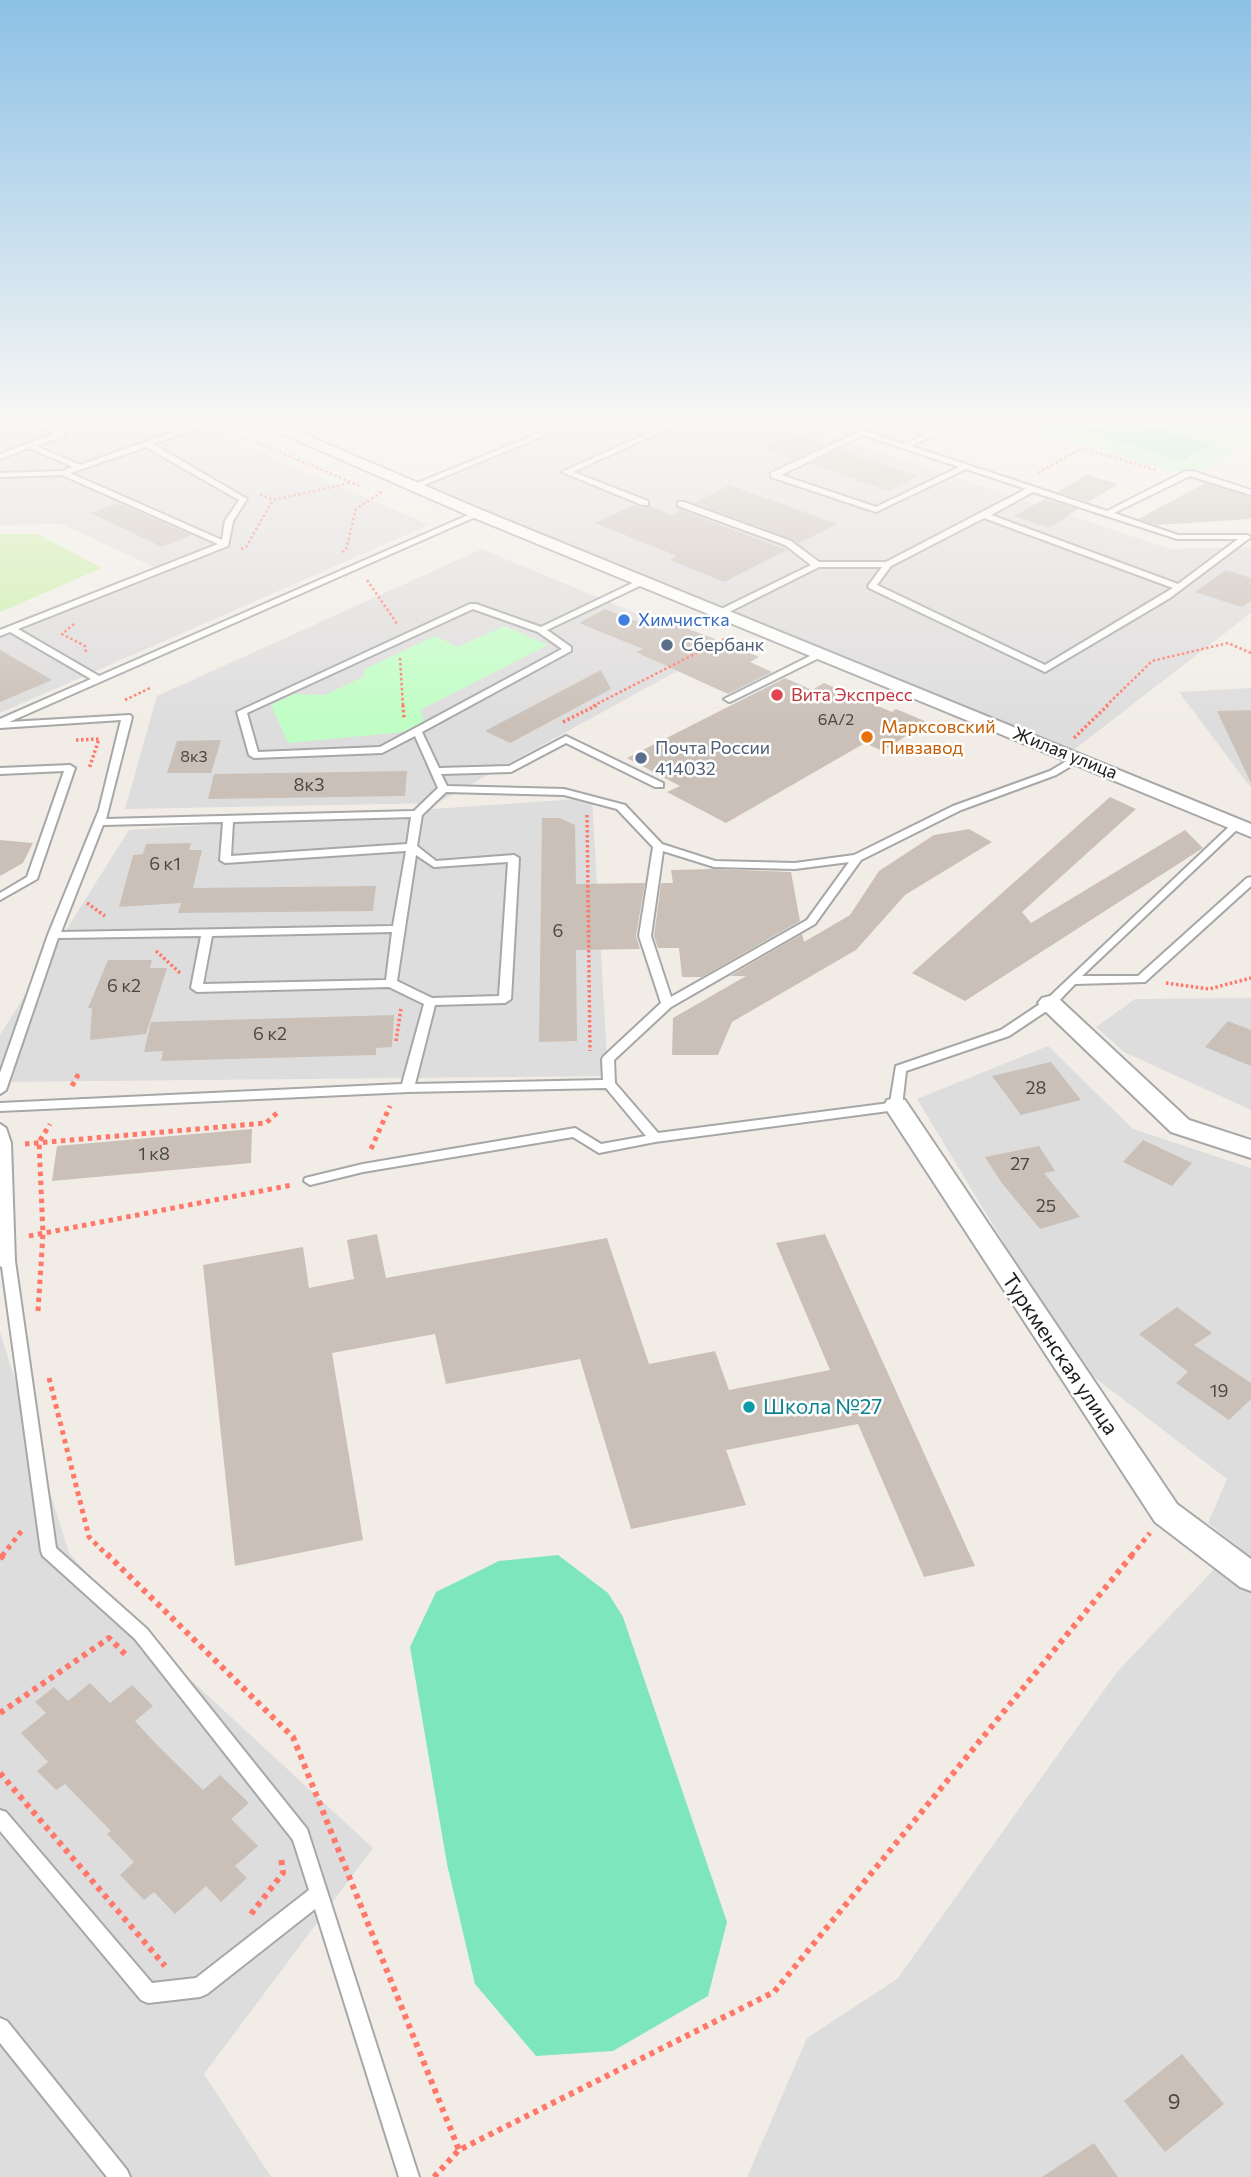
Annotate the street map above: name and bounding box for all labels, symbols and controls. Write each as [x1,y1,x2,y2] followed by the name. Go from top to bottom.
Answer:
[638,609,729,631] place label: Химчистка
[616,612,632,628] marker: Химчистка
[681,634,764,656] place label: Сбербанк
[659,637,675,653] marker: Сбербанк
[791,684,913,706] place label: Вита Экспресс
[769,687,785,703] marker: Вита Экспресс
[818,710,854,730] house number: 6А/2
[881,716,996,758] place label: Марксовский Пивзавод
[1010,722,1120,784] street label: Жилая улица
[859,729,875,745] marker: Марксовский Пивзавод
[655,737,770,780] place label: Почта России 414032
[180,747,208,767] house number: 8к3
[633,750,649,766] marker: Почта России 414032
[294,774,324,796] house number: 8к3
[149,853,181,875] house number: 6 к1
[553,920,563,942] house number: 6
[107,975,141,997] house number: 6 к2
[253,1023,287,1045] house number: 6 к2
[1026,1077,1046,1099] house number: 28
[138,1143,170,1165] house number: 1 к8
[1010,1153,1030,1175] house number: 27
[1036,1195,1056,1217] house number: 25
[997,1268,1123,1440] street label: Туркменская улица
[1210,1380,1228,1402] house number: 19
[763,1394,882,1420] place label: Школа №27
[741,1399,757,1415] marker: Школа №27
[1168,2089,1180,2115] house number: 9

